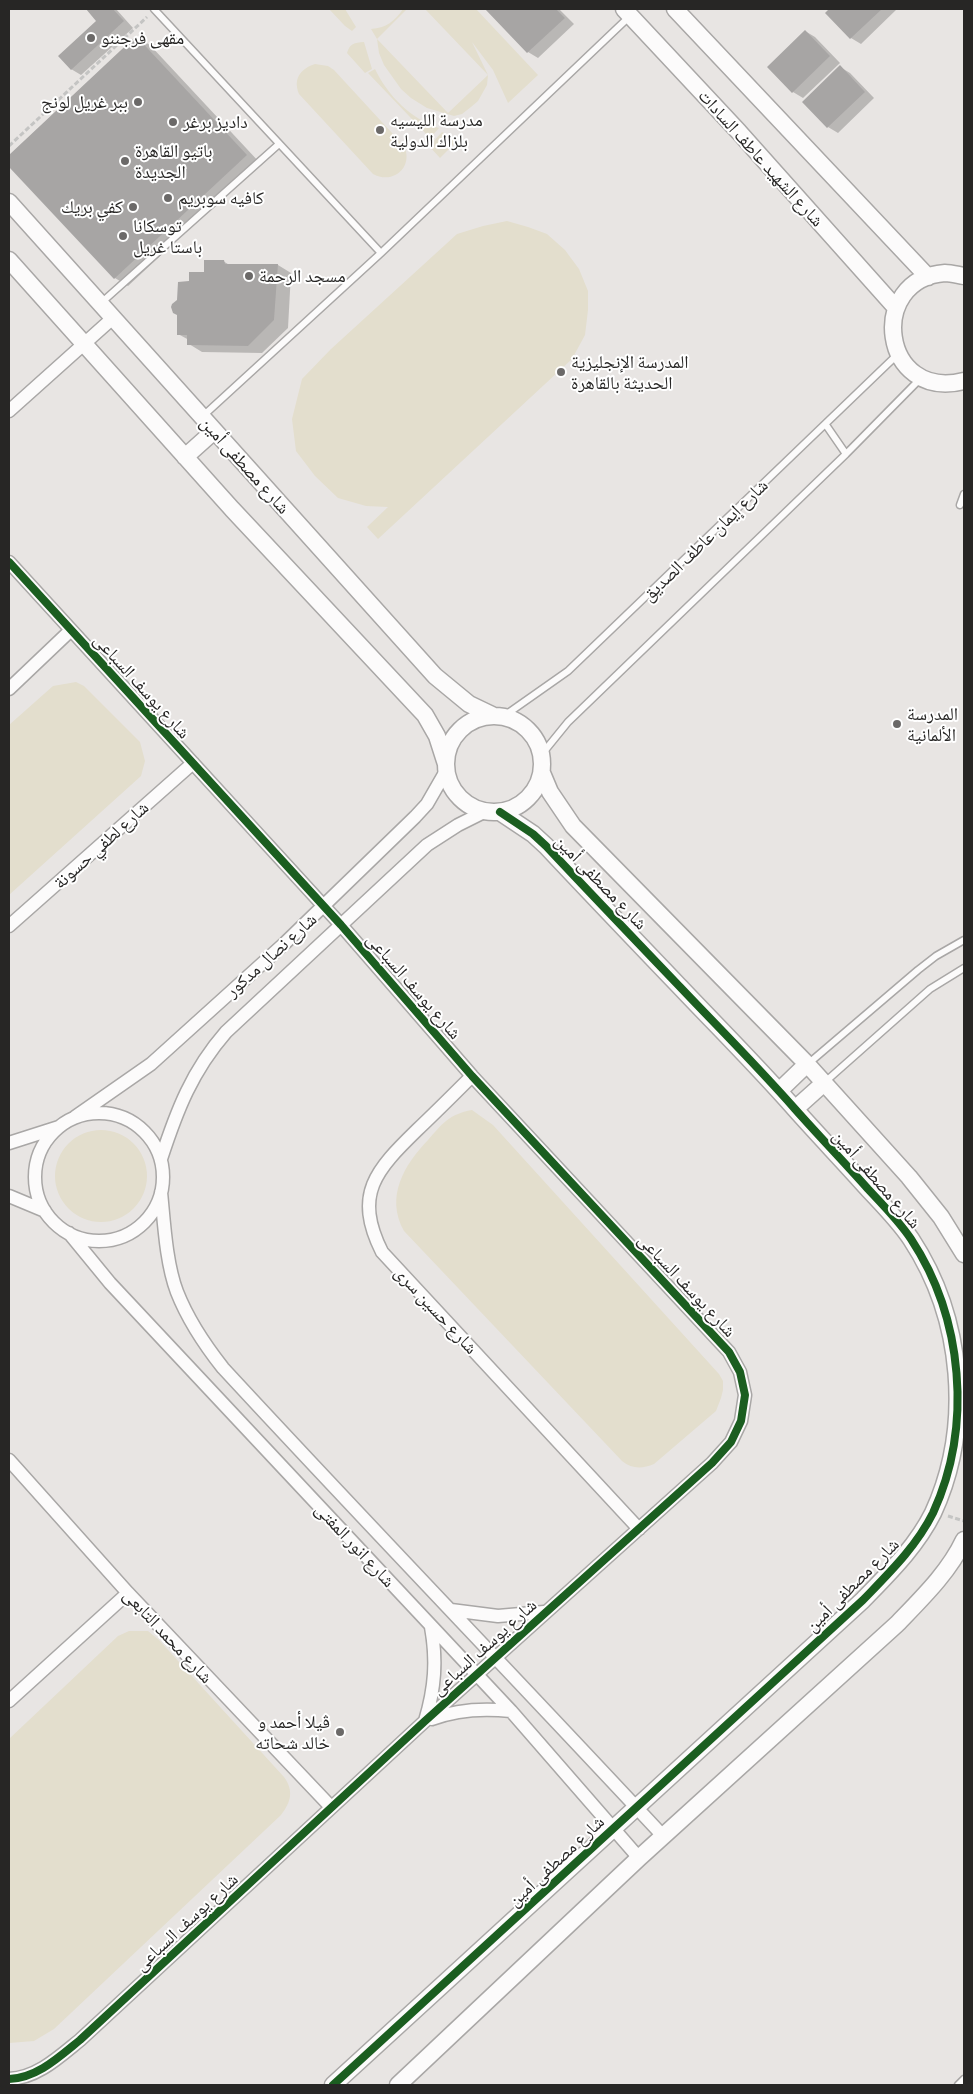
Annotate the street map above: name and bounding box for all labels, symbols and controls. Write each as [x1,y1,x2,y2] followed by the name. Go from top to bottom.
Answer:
[101,27,184,49] place label: مقهى فرجننو
[85,32,97,44] marker: مقهى فرجننو
[694,85,828,231] street label: شارع الشهيد عاطف السادات
[41,91,128,113] place label: ببر غريل لونج
[132,96,144,108] marker: ببر غريل لونج
[390,109,483,152] place label: مدرسة الليسيه بلزاك الدولية
[183,111,248,133] place label: داديز برغر
[167,116,179,128] marker: داديز برغر
[374,124,386,136] marker: مدرسة الليسيه بلزاك الدولية
[135,140,213,182] place label: باتيو القاهرة الجديدة
[119,155,131,167] marker: باتيو القاهرة الجديدة
[178,187,264,209] place label: كافيه سوبريم
[162,192,174,204] marker: كافيه سوبريم
[61,196,123,218] place label: كفي بريك
[127,201,139,213] marker: كفي بريك
[133,215,202,258] place label: توسكانا باستا غريل
[117,230,129,242] marker: توسكانا باستا غريل
[259,265,346,287] place label: مسجد الرحمة
[243,270,255,282] marker: مسجد الرحمة
[571,351,689,394] place label: المدرسة الإنجليزية الحديثة بالقاهرة
[555,366,567,378] marker: المدرسة الإنجليزية الحديثة بالقاهرة
[196,412,294,518] street label: شارع مصطفى أمين
[638,474,772,606] street label: شارع إيمان عاطف الصديق
[89,629,195,743] street label: شارع يوسف السباعى
[907,703,958,746] place label: المدرسة الألمانية
[891,718,903,730] marker: المدرسة الألمانية
[49,797,153,893] street label: شارع لطفي حسونة
[550,830,652,934] street label: شارع مصطفى أمين
[221,908,321,1002] street label: شارع نصال مدكور
[362,928,466,1044] street label: شارع يوسف السباعى
[828,1125,926,1233] street label: شارع مصطفى أمين
[633,1229,741,1341] street label: شارع يوسف السباعى
[390,1262,482,1358] street label: شارع حسين سرى
[310,1498,400,1592] street label: شارع انور المفتى
[801,1534,903,1636] street label: شارع مصطفى أمين
[119,1584,217,1688] street label: شارع محمد التابعى
[427,1594,541,1700] street label: شارع يوسف السباعى
[255,1711,330,1754] place label: ڤيلا أحمد و خالد شحاته
[334,1726,346,1738] marker: ڤيلا أحمد و خالد شحاته
[503,1811,609,1911] street label: شارع مصطفى أمين
[130,1868,242,1976] street label: شارع يوسف السباعى

